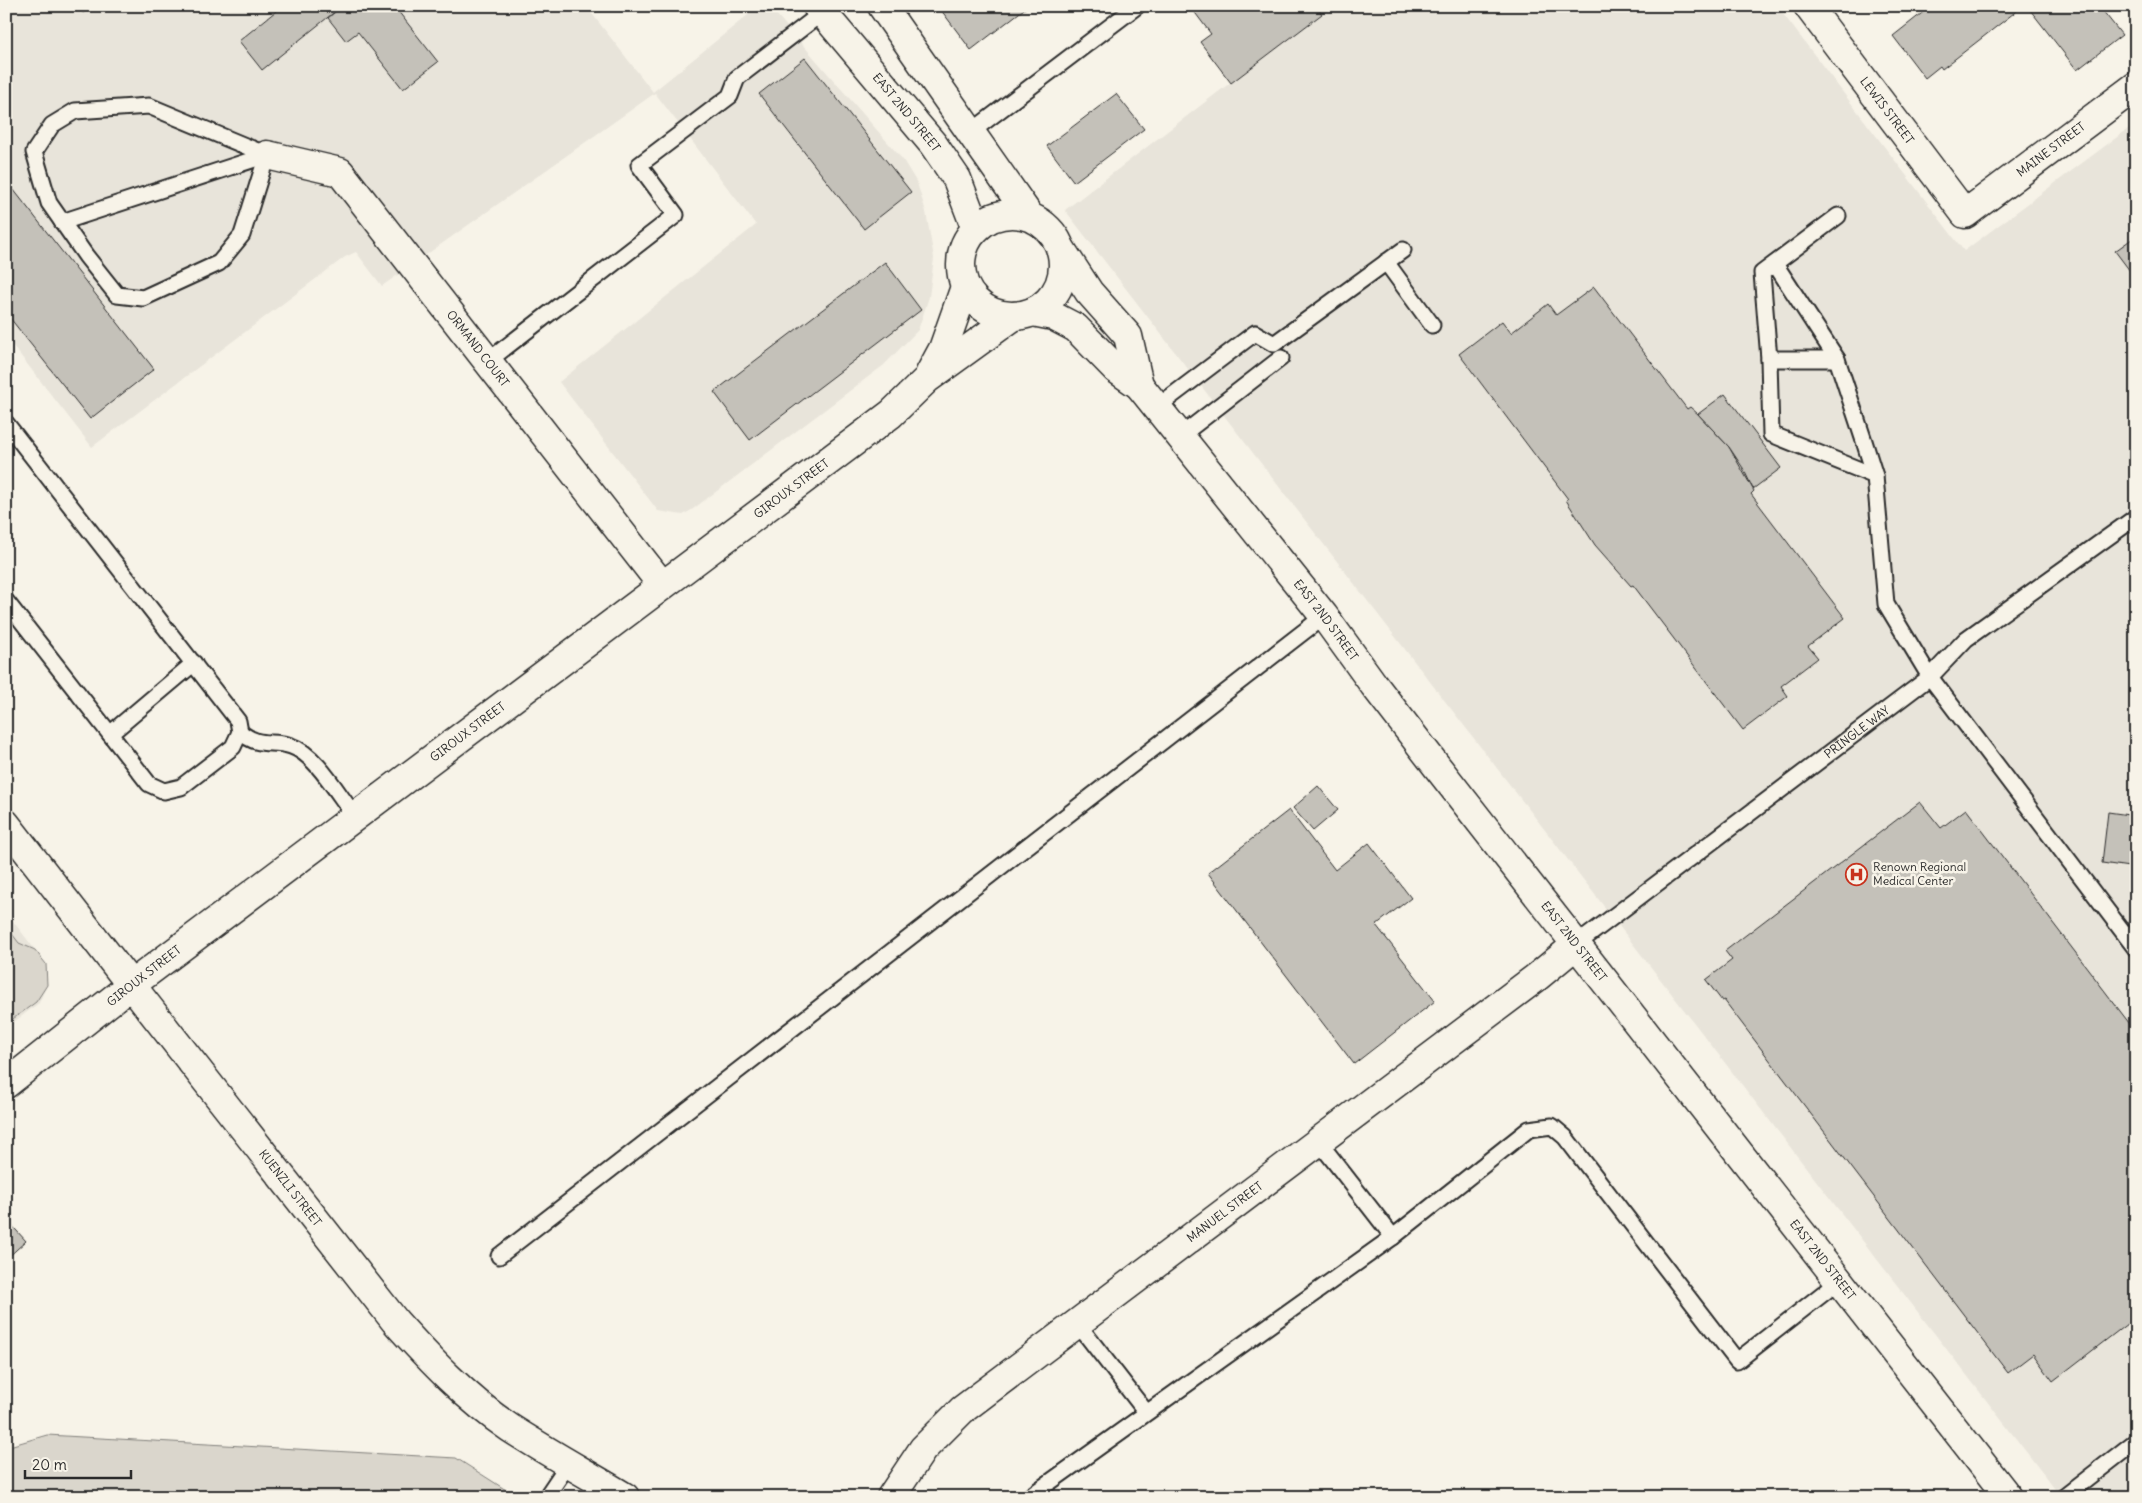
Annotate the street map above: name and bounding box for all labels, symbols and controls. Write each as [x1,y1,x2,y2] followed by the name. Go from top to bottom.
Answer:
[870,70,944,154] street label: EAST 2ND STREET
[1857,74,1917,147] street label: LEWIS STREET
[2013,119,2088,180] street label: MAINE STREET
[444,307,513,390] street label: ORMAND COURT
[751,455,832,521] street label: GIROUX STREET
[1291,576,1362,663] street label: EAST 2ND STREET
[427,699,508,765] street label: GIROUX STREET
[1821,702,1893,761] street label: PRINGLE WAY
[1873,859,1966,888] place label: Renown Regional Medical Center
[1845,862,1869,886] hospital icon: Renown Regional Medical Center
[1538,898,1610,984] street label: EAST 2ND STREET
[104,942,184,1009] street label: GIROUX STREET
[256,1146,325,1229] street label: KUENZLI STREET
[1184,1178,1266,1245] street label: MANUEL STREET
[1787,1216,1859,1303] street label: EAST 2ND STREET
[25,1448,131,1480] scale bar
[32,1455,67,1474] text: 20 m

